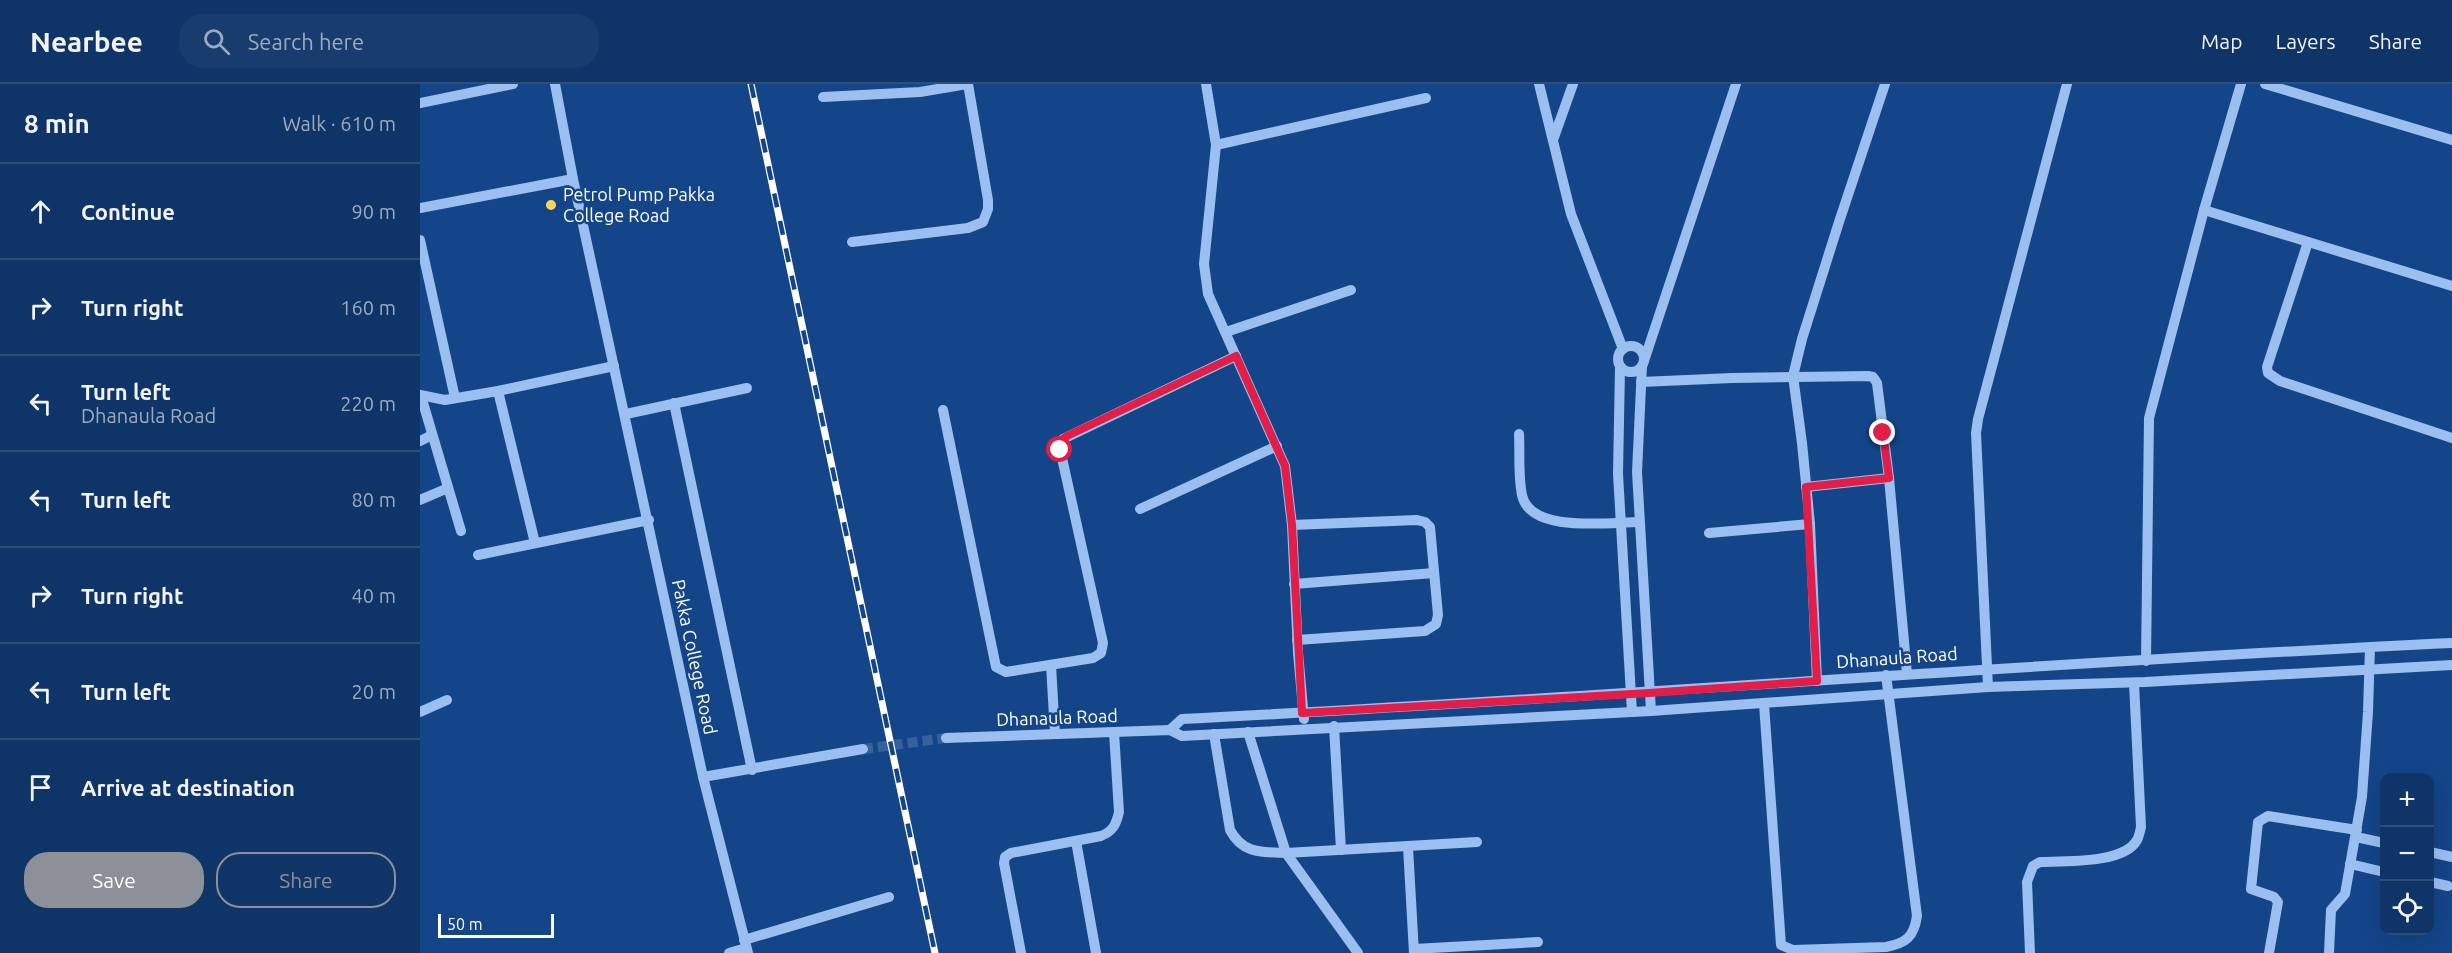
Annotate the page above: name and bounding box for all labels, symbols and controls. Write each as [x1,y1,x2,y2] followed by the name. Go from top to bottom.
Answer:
[179,14,599,68] search box
[200,25,233,58] icon: search
[30,26,143,57] text: Nearbee
[248,29,364,54] text: Search here
[2201,29,2242,53] text: Map
[2275,29,2336,53] text: Layers
[2369,29,2422,53] text: Share
[24,109,90,138] text: 8 min
[283,112,396,135] text: Walk · 610 m
[563,184,715,225] place label: Petrol Pump Pakka College Road
[24,195,57,228] icon: ahead
[544,198,558,212] marker: Petrol Pump Pakka College Road
[81,199,175,224] text: Continue
[352,200,396,223] text: 90 m
[24,291,57,324] icon: right
[81,295,183,320] text: Turn right
[340,296,396,319] text: 160 m
[81,379,171,404] text: Turn left
[24,387,57,420] icon: left
[340,392,396,415] text: 220 m
[81,404,216,427] text: Dhanaula Road
[1869,419,1895,445] route end
[1046,436,1072,462] route start
[24,483,57,516] icon: left
[81,487,171,512] text: Turn left
[352,488,396,511] text: 80 m
[669,577,721,736] street label: Pakka College Road
[24,579,57,612] icon: right
[81,583,183,608] text: Turn right
[352,584,396,607] text: 40 m
[1836,643,1958,671] street label: Dhanaula Road
[24,675,57,708] icon: left
[81,679,171,704] text: Turn left
[352,680,396,703] text: 20 m
[996,705,1118,729] street label: Dhanaula Road
[24,771,57,804] icon: arrive
[2380,773,2434,935] map controls
[2380,773,2434,827] button: +
[81,775,295,800] text: Arrive at destination
[2380,827,2434,881] button: −
[24,852,204,908] button: Save
[216,852,396,908] button: Share
[2380,881,2434,935] button: locate
[438,911,554,938] scale bar
[447,915,483,933] text: 50 m

